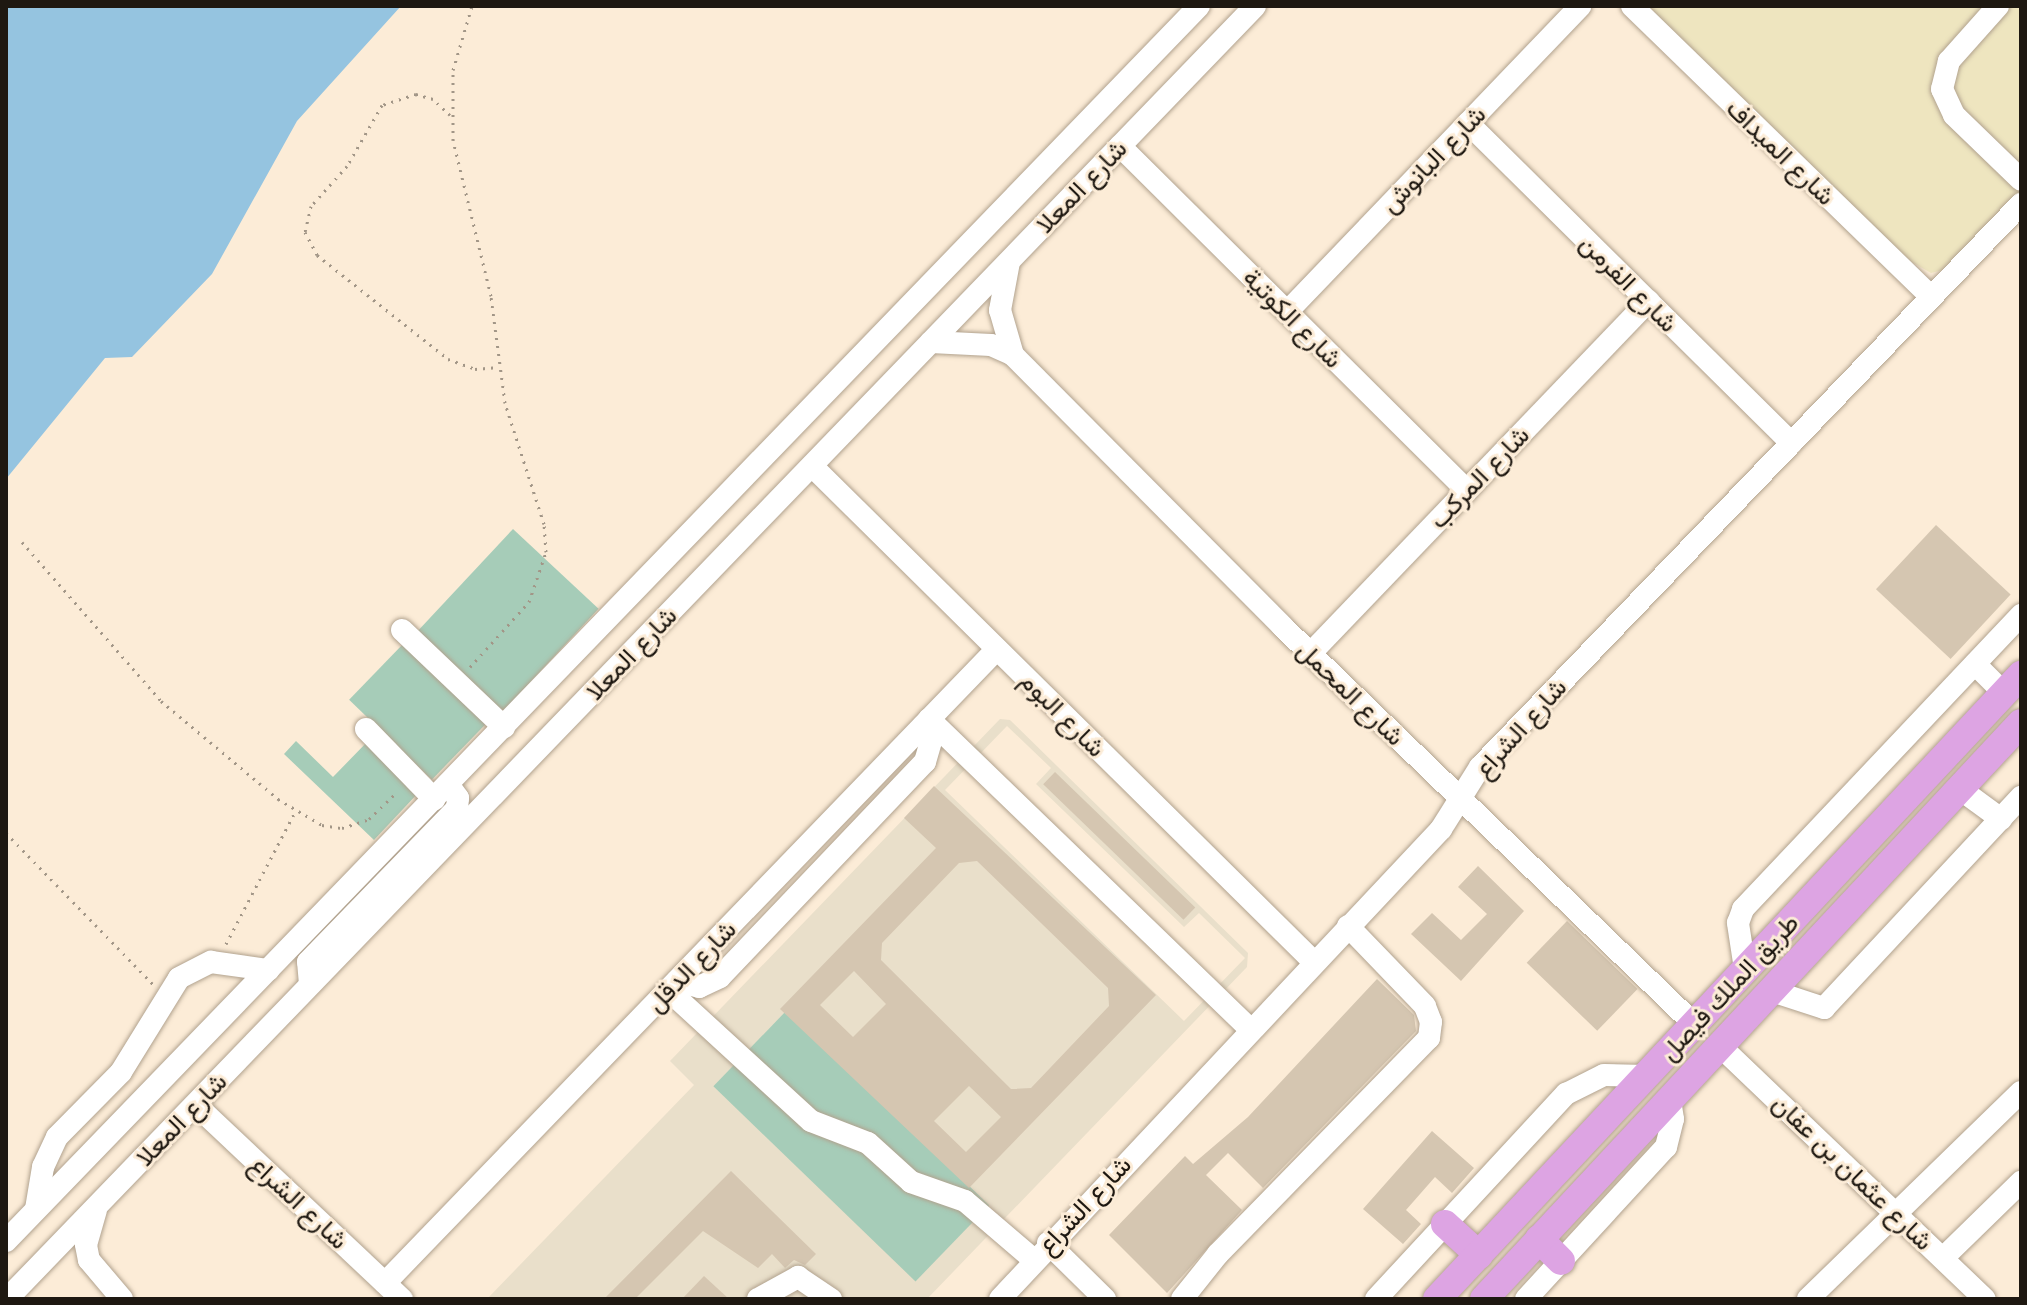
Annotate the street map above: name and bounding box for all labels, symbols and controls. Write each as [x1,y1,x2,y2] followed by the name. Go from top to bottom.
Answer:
[1720,92,1842,212] street label: شارع الميداف
[1374,99,1492,219] street label: شارع البانوش
[1029,133,1133,239] street label: شارع المعلا
[1573,227,1685,339] street label: شارع الفرمن
[1237,262,1349,374] street label: شارع الكوتية
[1422,419,1536,535] street label: شارع المركب
[579,600,683,706] street label: شارع المعلا
[1291,634,1411,752] street label: شارع المحمل
[1014,665,1112,763] street label: شارع البوم
[1467,672,1573,784] street label: شارع الشراع
[1653,907,1805,1067] street label: طريق الملك فيصل
[640,914,742,1018] street label: شارع الدقل
[129,1066,233,1172] street label: شارع المعلا
[1766,1087,1940,1257] street label: شارع عثمان بن عفان
[243,1148,355,1256] street label: شارع الشراع
[1030,1149,1138,1261] street label: شارع الشراع

